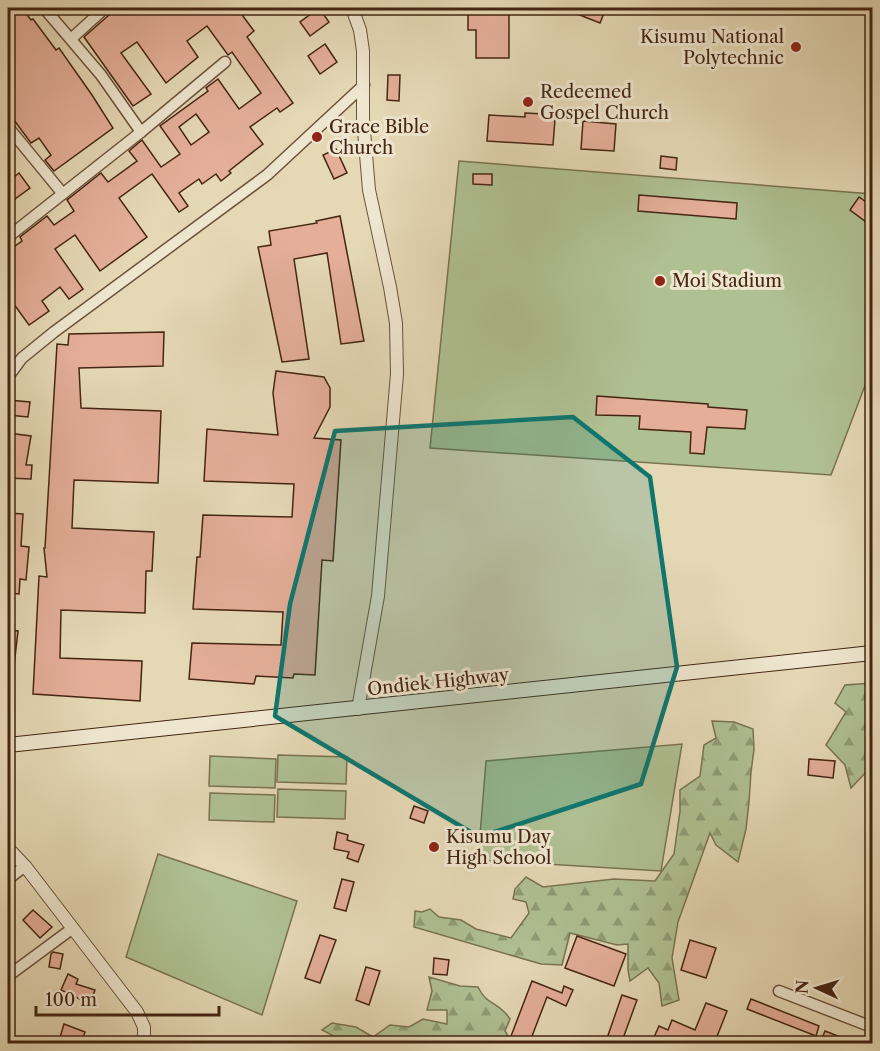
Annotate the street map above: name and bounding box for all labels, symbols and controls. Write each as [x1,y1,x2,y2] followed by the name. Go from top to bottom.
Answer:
[640,26,784,69] place label: Kisumu National Polytechnic
[789,40,803,54] marker: Kisumu National Polytechnic
[540,81,669,124] place label: Redeemed Gospel Church
[521,95,535,109] marker: Redeemed Gospel Church
[329,116,429,159] place label: Grace Bible Church
[310,130,324,144] marker: Grace Bible Church
[672,270,782,292] place label: Moi Stadium
[653,274,667,288] marker: Moi Stadium
[366,664,511,700] street label: Ondiek Highway
[446,826,552,869] place label: Kisumu Day High School
[427,840,441,854] marker: Kisumu Day High School
[787,958,847,1018] north arrow
[36,979,219,1017] scale bar
[792,979,813,995] text: N
[45,989,97,1011] text: 100 m

